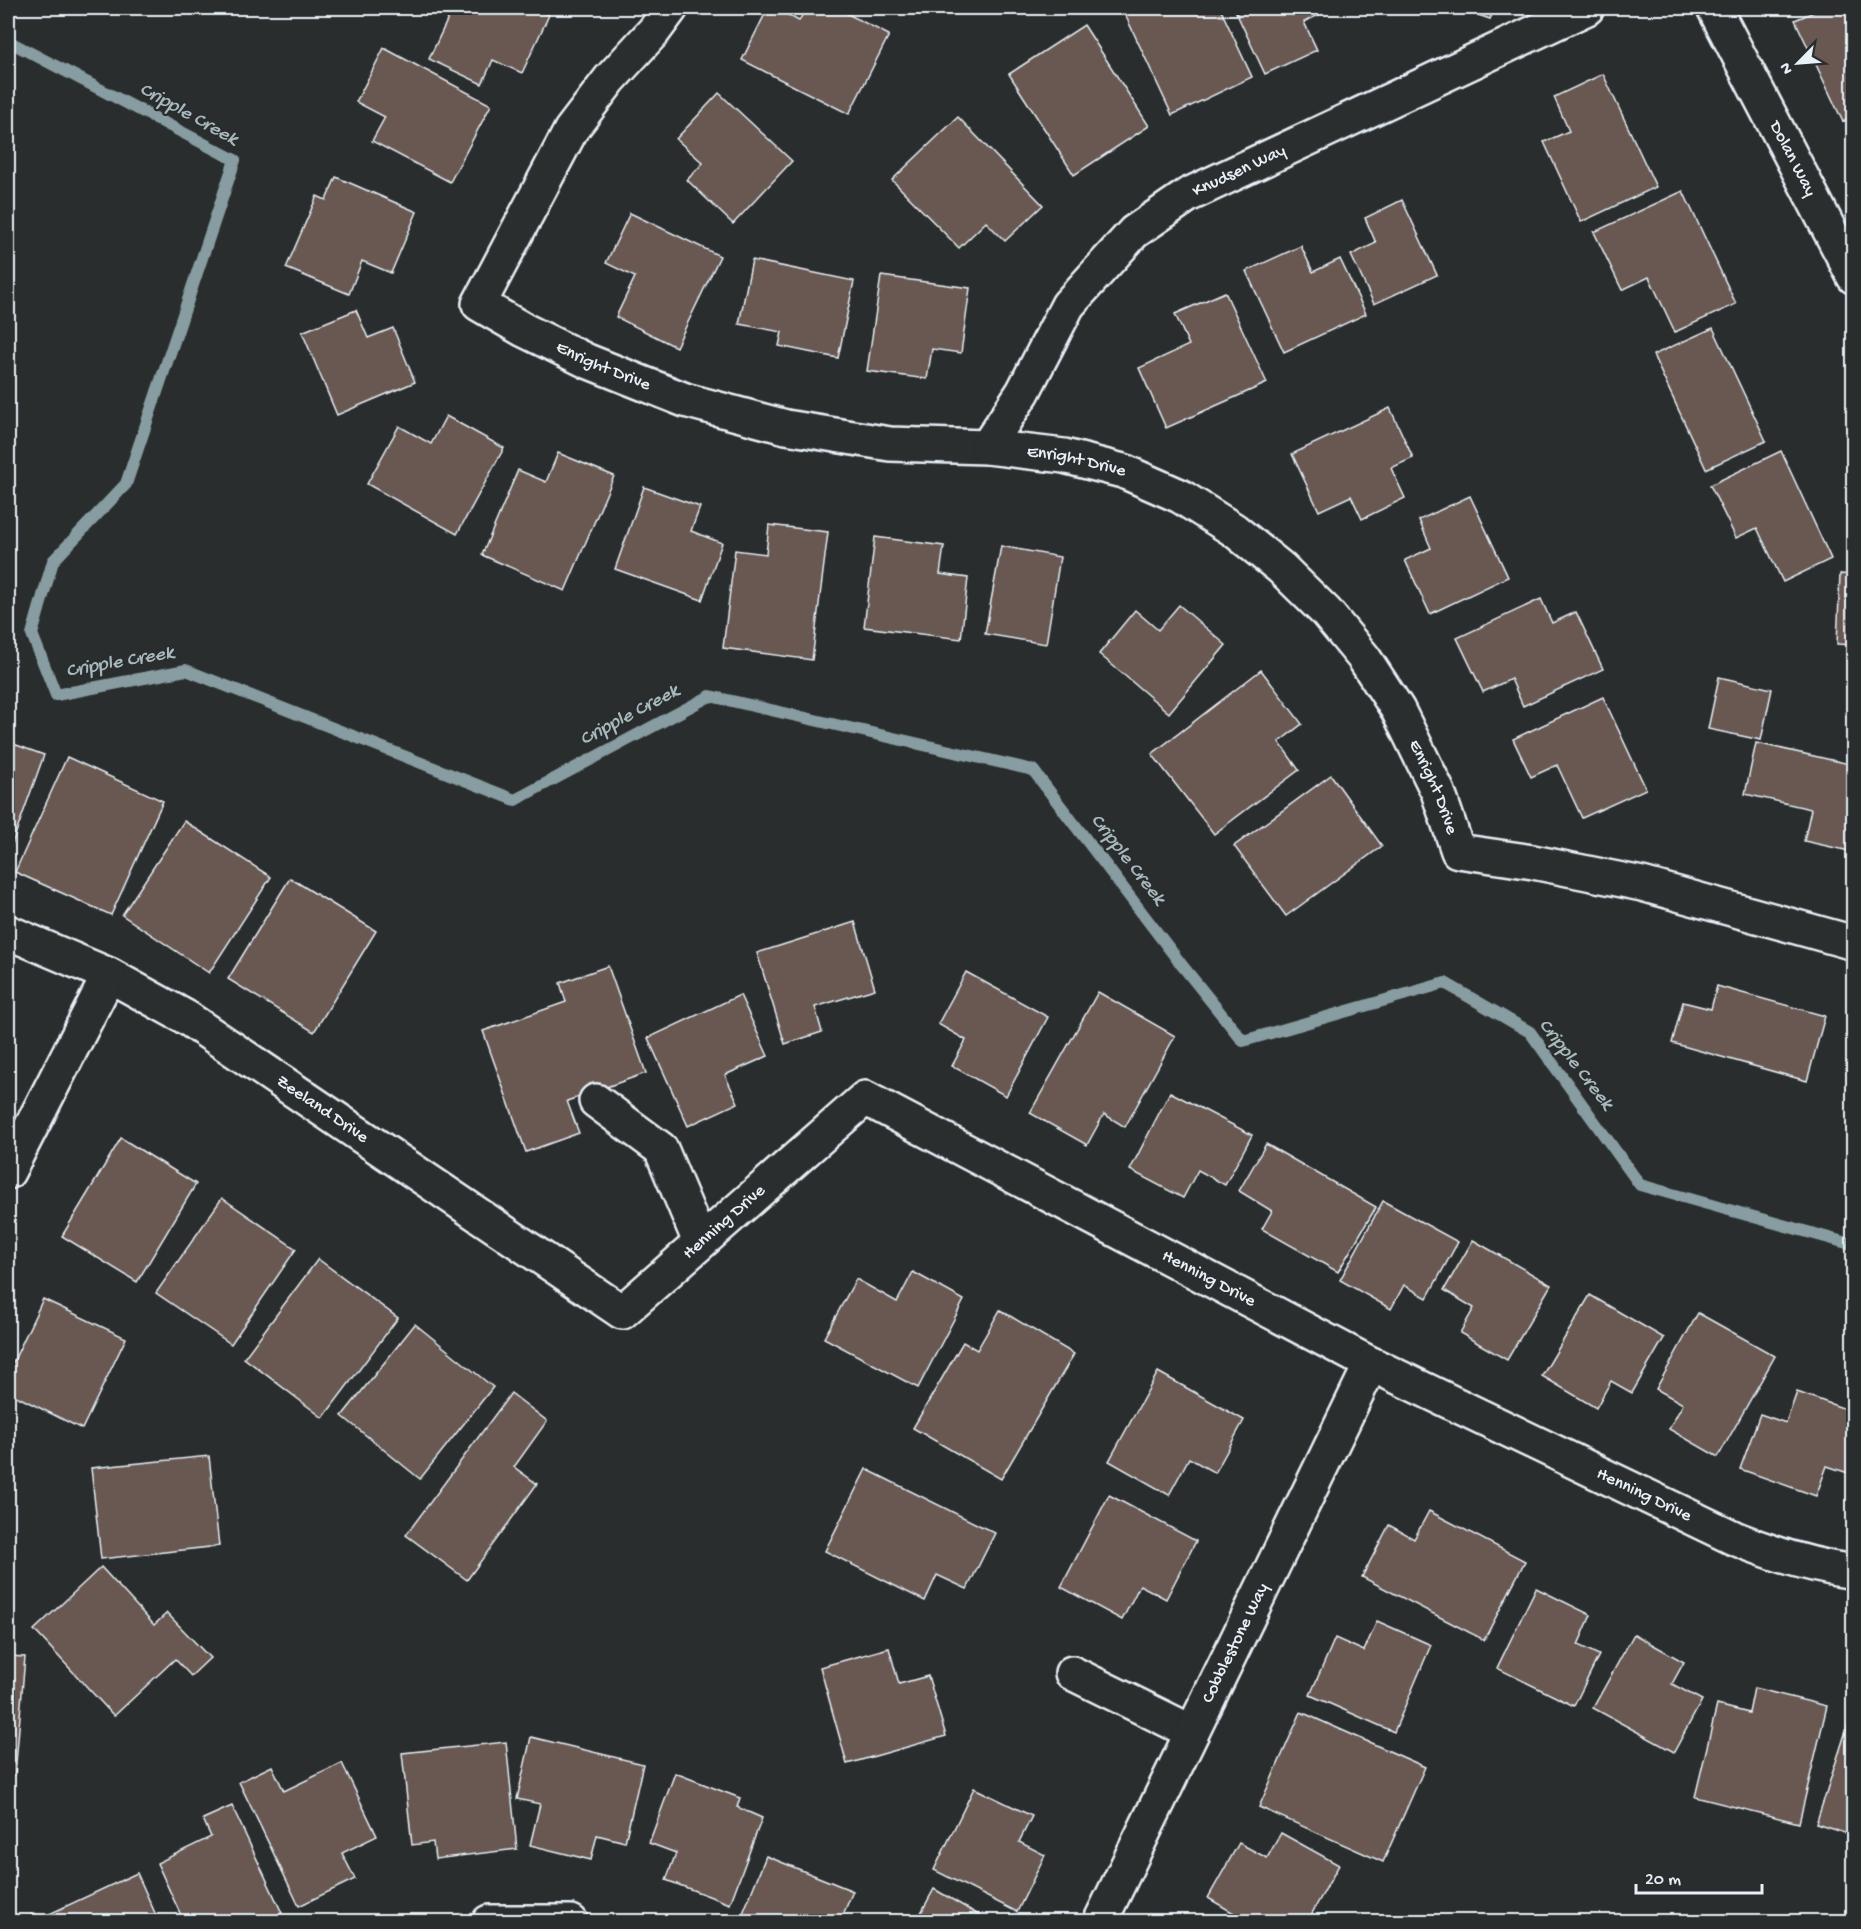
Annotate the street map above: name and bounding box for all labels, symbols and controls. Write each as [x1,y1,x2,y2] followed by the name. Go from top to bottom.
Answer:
[1768,33,1828,93] north arrow
[1777,59,1798,77] text: N
[135,79,243,152] water label: Cripple Creek
[1764,117,1821,200] street label: Dolan Way
[1189,140,1289,202] street label: Knudsen Way
[552,337,654,396] street label: Enright Drive
[1026,441,1129,482] street label: Enright Drive
[64,642,178,684] water label: Cripple Creek
[577,679,685,752] water label: Cripple Creek
[1404,736,1462,838] street label: Enright Drive
[1084,810,1171,912] water label: Cripple Creek
[1532,1015,1619,1117] water label: Cripple Creek
[272,1071,373,1148] street label: Zeeland Drive
[679,1180,770,1264] street label: Henning Drive
[1158,1245,1260,1312] street label: Henning Drive
[1593,1463,1696,1527] street label: Henning Drive
[1197,1579,1274,1707] street label: Cobblestone Way
[1636,1857,1762,1895] scale bar
[1645,1870,1681,1891] text: 20 m

